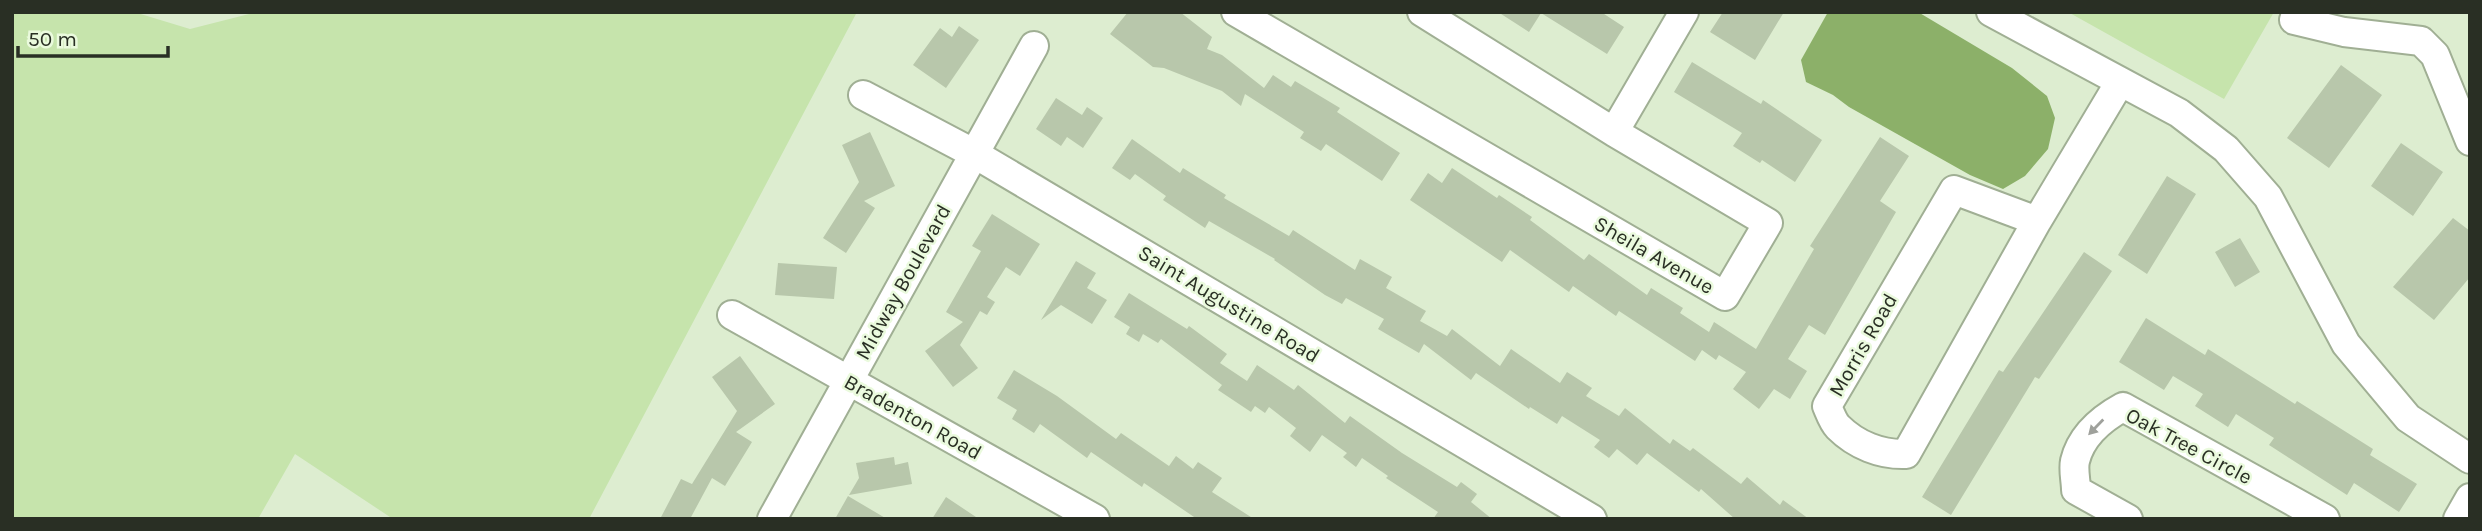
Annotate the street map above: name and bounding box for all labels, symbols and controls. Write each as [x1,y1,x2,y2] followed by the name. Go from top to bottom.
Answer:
[18,14,168,58] scale bar
[28,27,77,51] text: 50 m
[850,200,956,364] street label: Midway Boulevard
[1590,211,1718,299] street label: Sheila Avenue
[1134,240,1324,368] street label: Saint Augustine Road
[1824,289,1902,401] street label: Morris Road
[840,369,986,465] street label: Bradenton Road
[2122,403,2256,489] street label: Oak Tree Circle
[2088,418,2104,435] one-way arrow

